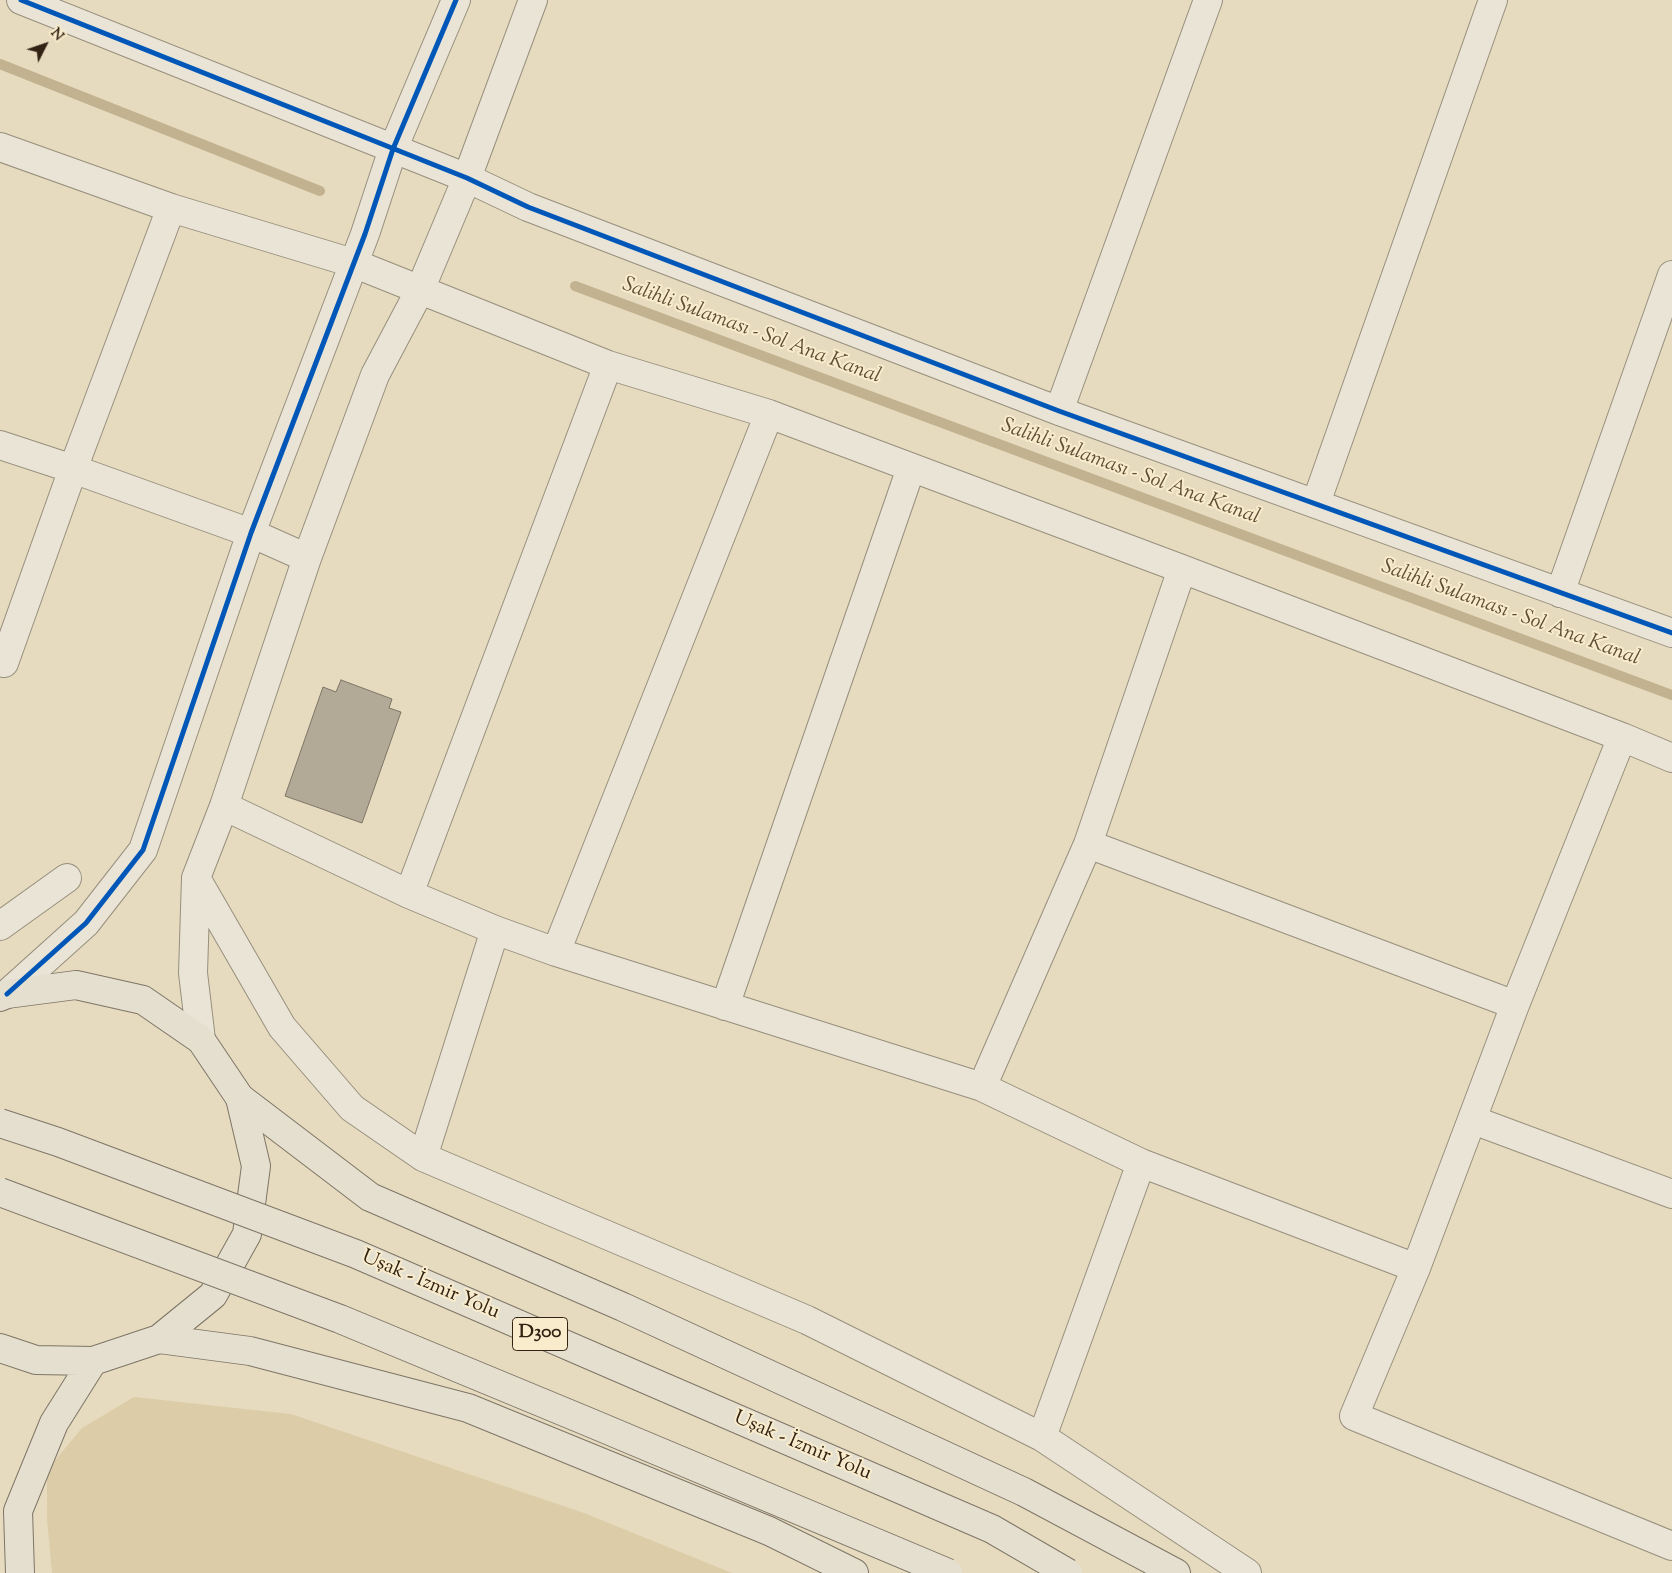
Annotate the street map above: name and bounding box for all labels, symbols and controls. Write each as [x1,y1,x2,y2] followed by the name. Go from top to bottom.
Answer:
[20,20,70,70] north arrow
[45,24,68,46] text: N
[618,273,884,391] water label: Salihli Sulaması - Sol Ana Kanal
[997,414,1263,532] water label: Salihli Sulaması - Sol Ana Kanal
[1377,555,1643,673] water label: Salihli Sulaması - Sol Ana Kanal
[357,1246,503,1326] street label: Uşak - İzmir Yolu
[512,1318,568,1350] road number: D300
[729,1407,875,1487] street label: Uşak - İzmir Yolu

